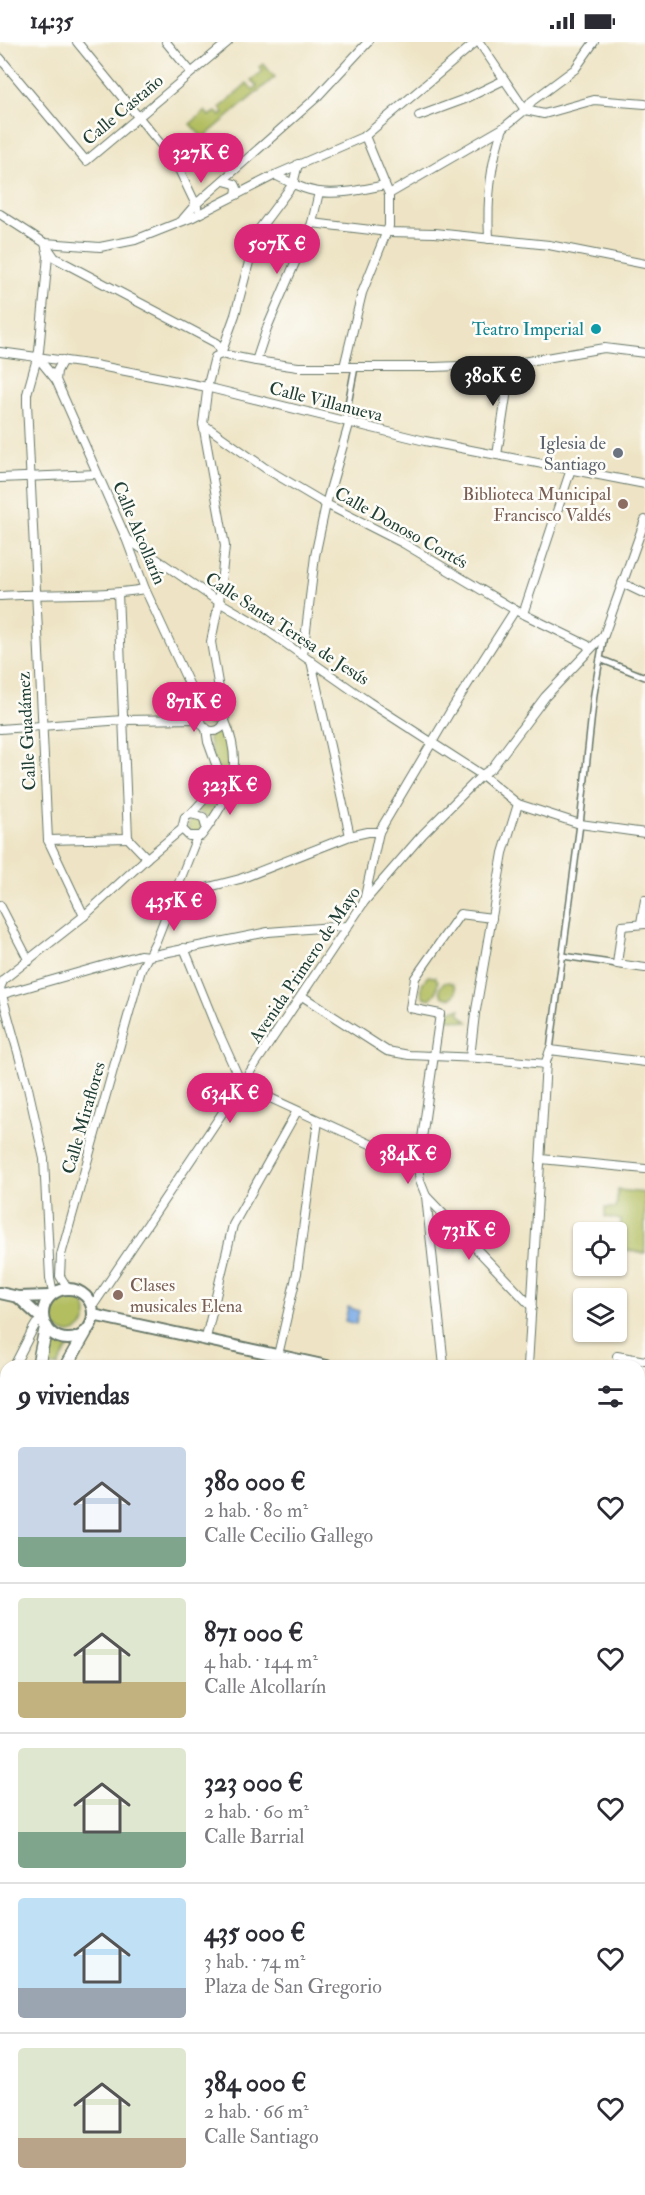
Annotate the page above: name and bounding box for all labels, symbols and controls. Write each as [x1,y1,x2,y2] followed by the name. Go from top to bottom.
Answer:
[30,7,73,35] text: 14:35
[78,69,168,151] street label: Calle Castaño
[152,133,250,184] pin: 327K €
[173,140,229,165] text: 327K €
[228,224,326,275] pin: 507K €
[248,231,306,256] text: 507K €
[472,318,584,341] place label: Teatro Imperial
[589,322,603,336] marker: Teatro Imperial
[444,356,542,407] pin: 380K €
[464,363,522,388] text: 380K €
[267,377,386,427] street label: Calle Villanueva
[539,432,606,476] place label: Iglesia de Santiago
[611,446,625,460] marker: Iglesia de Santiago
[107,478,171,588] street label: Calle Alcollarín
[330,482,472,574] street label: Calle Donoso Cortés
[463,483,611,527] place label: Biblioteca Municipal Francisco Valdés
[616,497,630,511] marker: Biblioteca Municipal Francisco Valdés
[201,567,373,691] street label: Calle Santa Teresa de Jesús
[12,671,42,791] street label: Calle Guadámez
[145,682,243,733] pin: 871K €
[166,689,222,714] text: 871K €
[181,765,279,816] pin: 323K €
[202,772,258,797] text: 323K €
[125,881,223,932] pin: 435K €
[244,882,366,1048] street label: Avenida Primero de Mayo
[145,888,203,913] text: 435K €
[57,1059,111,1177] street label: Calle Miraflores
[181,1073,279,1124] pin: 634K €
[201,1080,259,1105] text: 634K €
[359,1134,457,1185] pin: 384K €
[379,1141,437,1166] text: 384K €
[420,1210,518,1261] pin: 731K €
[442,1217,496,1242] text: 731K €
[573,1222,627,1342] map controls
[573,1222,627,1276] button: locate
[130,1274,243,1318] place label: Clases musicales Elena
[111,1288,125,1302] marker: Clases musicales Elena
[573,1288,627,1342] button: layers
[18,1380,129,1412] text: 9 viviendas
[594,1380,627,1413] icon: filters
[204,1466,306,1498] text: 380 000 €
[66,1471,138,1543] icon: home
[594,1491,627,1524] icon: heart
[204,1498,308,1523] text: 2 hab. · 80 m²
[204,1523,373,1548] text: Calle Cecilio Gallego
[204,1617,304,1649] text: 871 000 €
[66,1622,138,1694] icon: home
[594,1642,627,1675] icon: heart
[204,1649,318,1674] text: 4 hab. · 144 m²
[204,1674,326,1699] text: Calle Alcollarín
[204,1767,303,1799] text: 323 000 €
[66,1772,138,1844] icon: home
[594,1792,627,1825] icon: heart
[204,1799,309,1824] text: 2 hab. · 60 m²
[204,1824,304,1849] text: Calle Barrial
[204,1917,306,1949] text: 435 000 €
[66,1922,138,1994] icon: home
[594,1942,627,1975] icon: heart
[204,1949,305,1974] text: 3 hab. · 74 m²
[204,1974,382,1999] text: Plaza de San Gregorio
[204,2067,306,2099] text: 384 000 €
[66,2072,138,2144] icon: home
[594,2092,627,2125] icon: heart
[204,2099,309,2124] text: 2 hab. · 66 m²
[204,2124,319,2149] text: Calle Santiago

